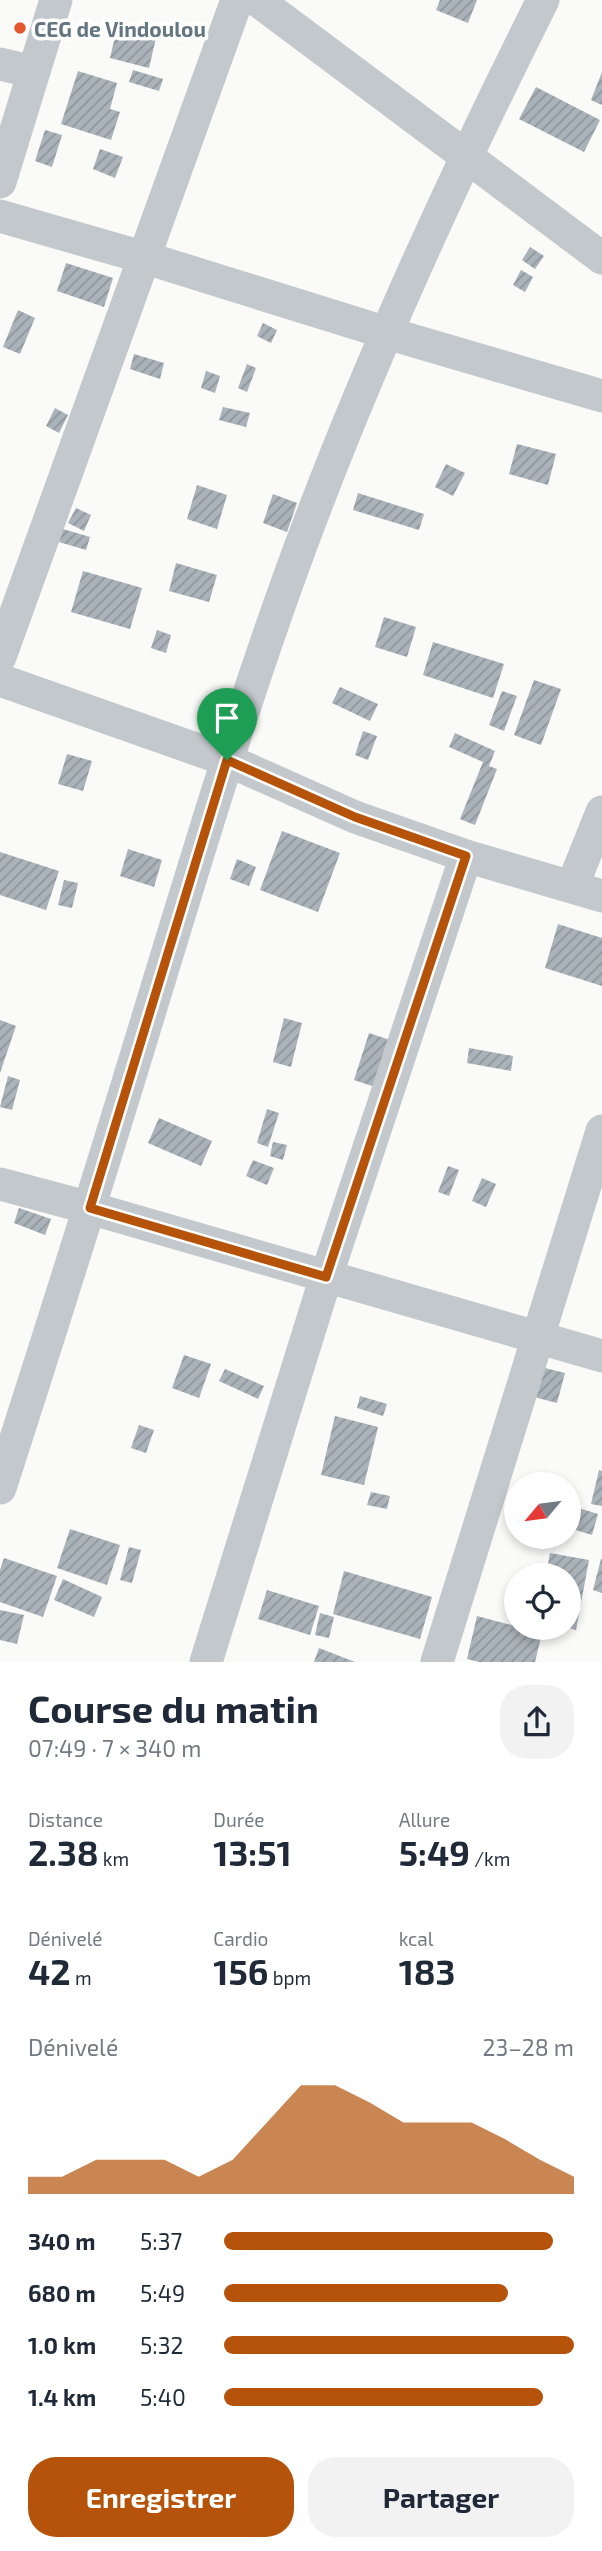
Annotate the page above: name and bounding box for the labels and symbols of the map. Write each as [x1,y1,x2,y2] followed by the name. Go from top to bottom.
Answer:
[34,16,206,41] place label: CEG de Vindoulou
[12,20,28,36] marker: CEG de Vindoulou
[197,688,257,760] pin
[504,1472,581,1549] north arrow

